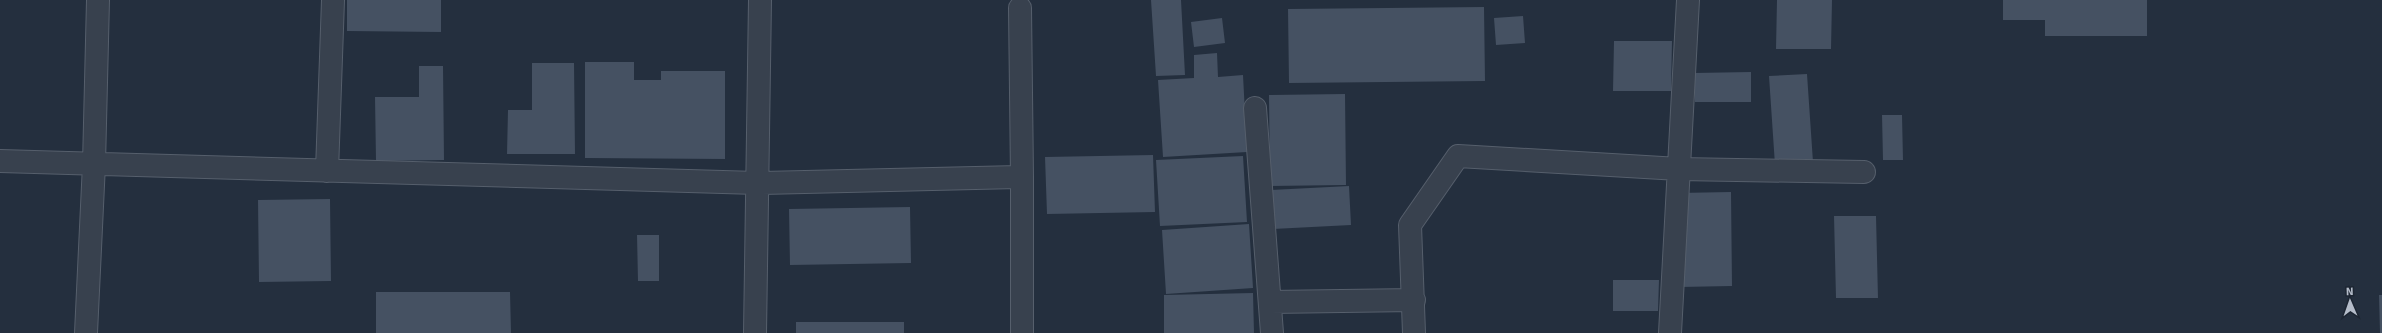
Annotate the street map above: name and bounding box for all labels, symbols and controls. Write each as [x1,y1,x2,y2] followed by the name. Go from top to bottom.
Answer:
[2330,281,2370,321] north arrow
[2346,285,2354,298] text: N

